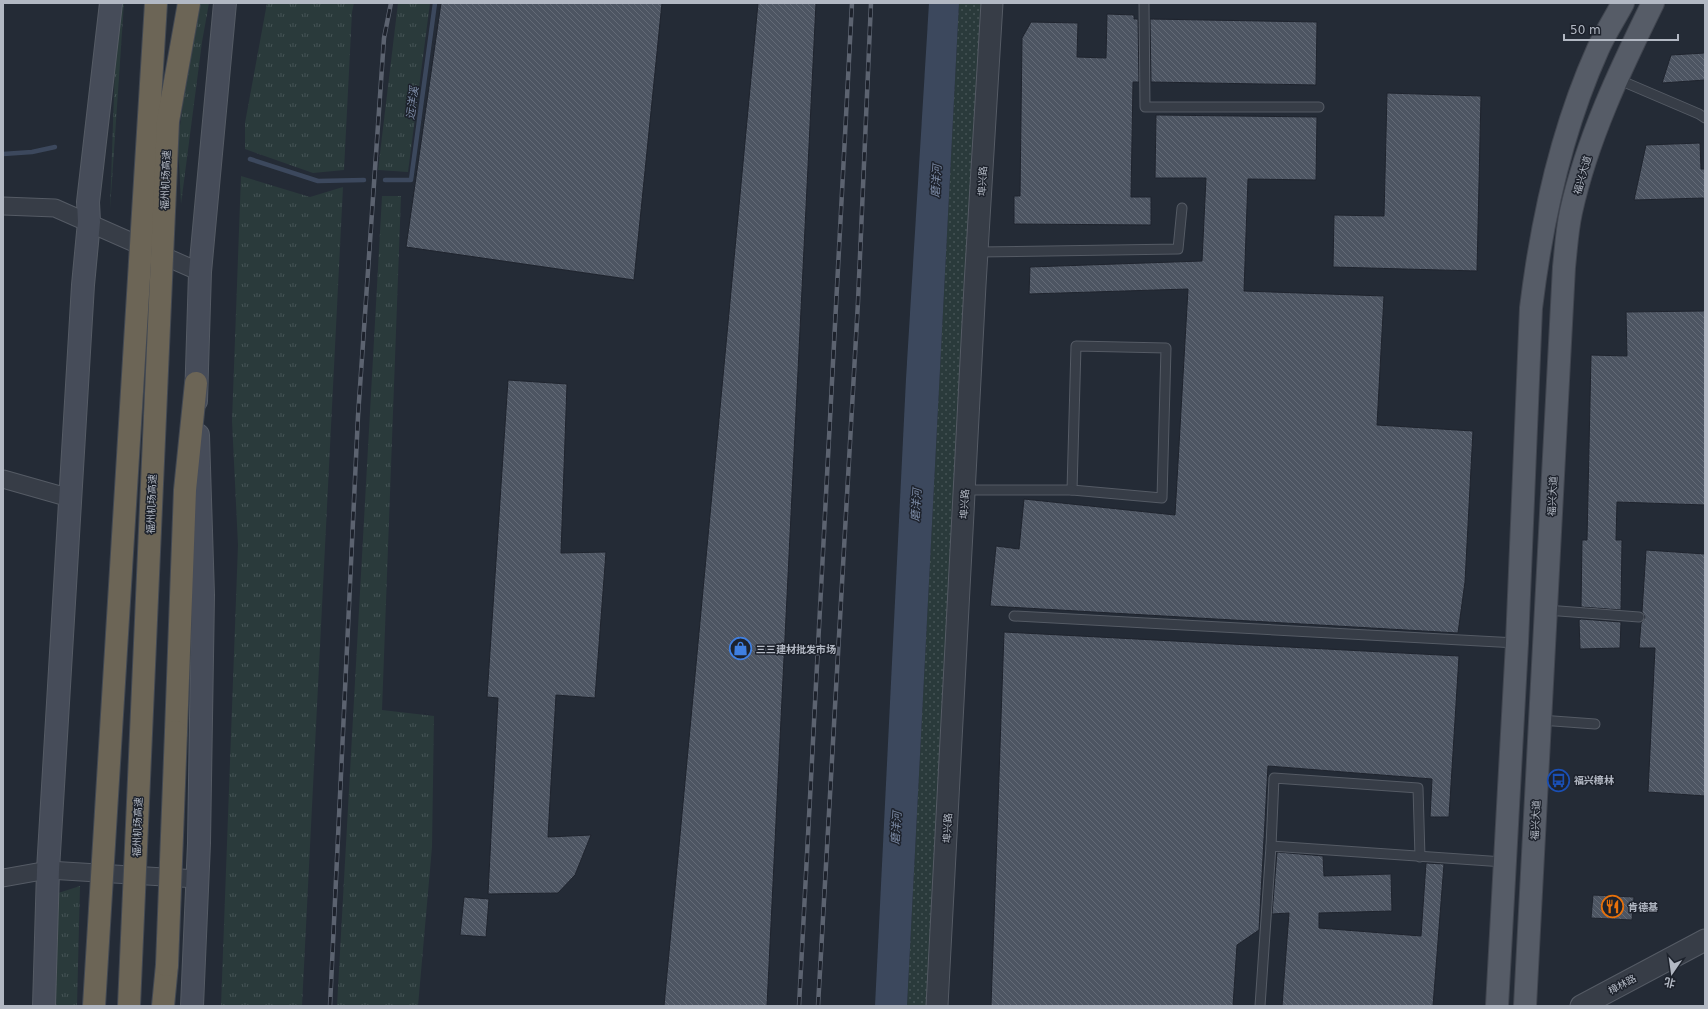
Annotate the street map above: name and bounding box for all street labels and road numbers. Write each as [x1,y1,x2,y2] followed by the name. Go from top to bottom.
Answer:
[159,150,172,210] street label: 福州机场高速
[1572,154,1593,196] street label: 福兴大道
[976,166,989,196] street label: 埠兴路
[145,474,158,534] street label: 福州机场高速
[1546,476,1559,516] street label: 福兴大道
[958,489,971,519] street label: 埠兴路
[131,797,144,857] street label: 福州机场高速
[1529,800,1542,840] street label: 福兴大道
[941,813,954,843] street label: 埠兴路
[1606,973,1638,996] street label: 樟林路

